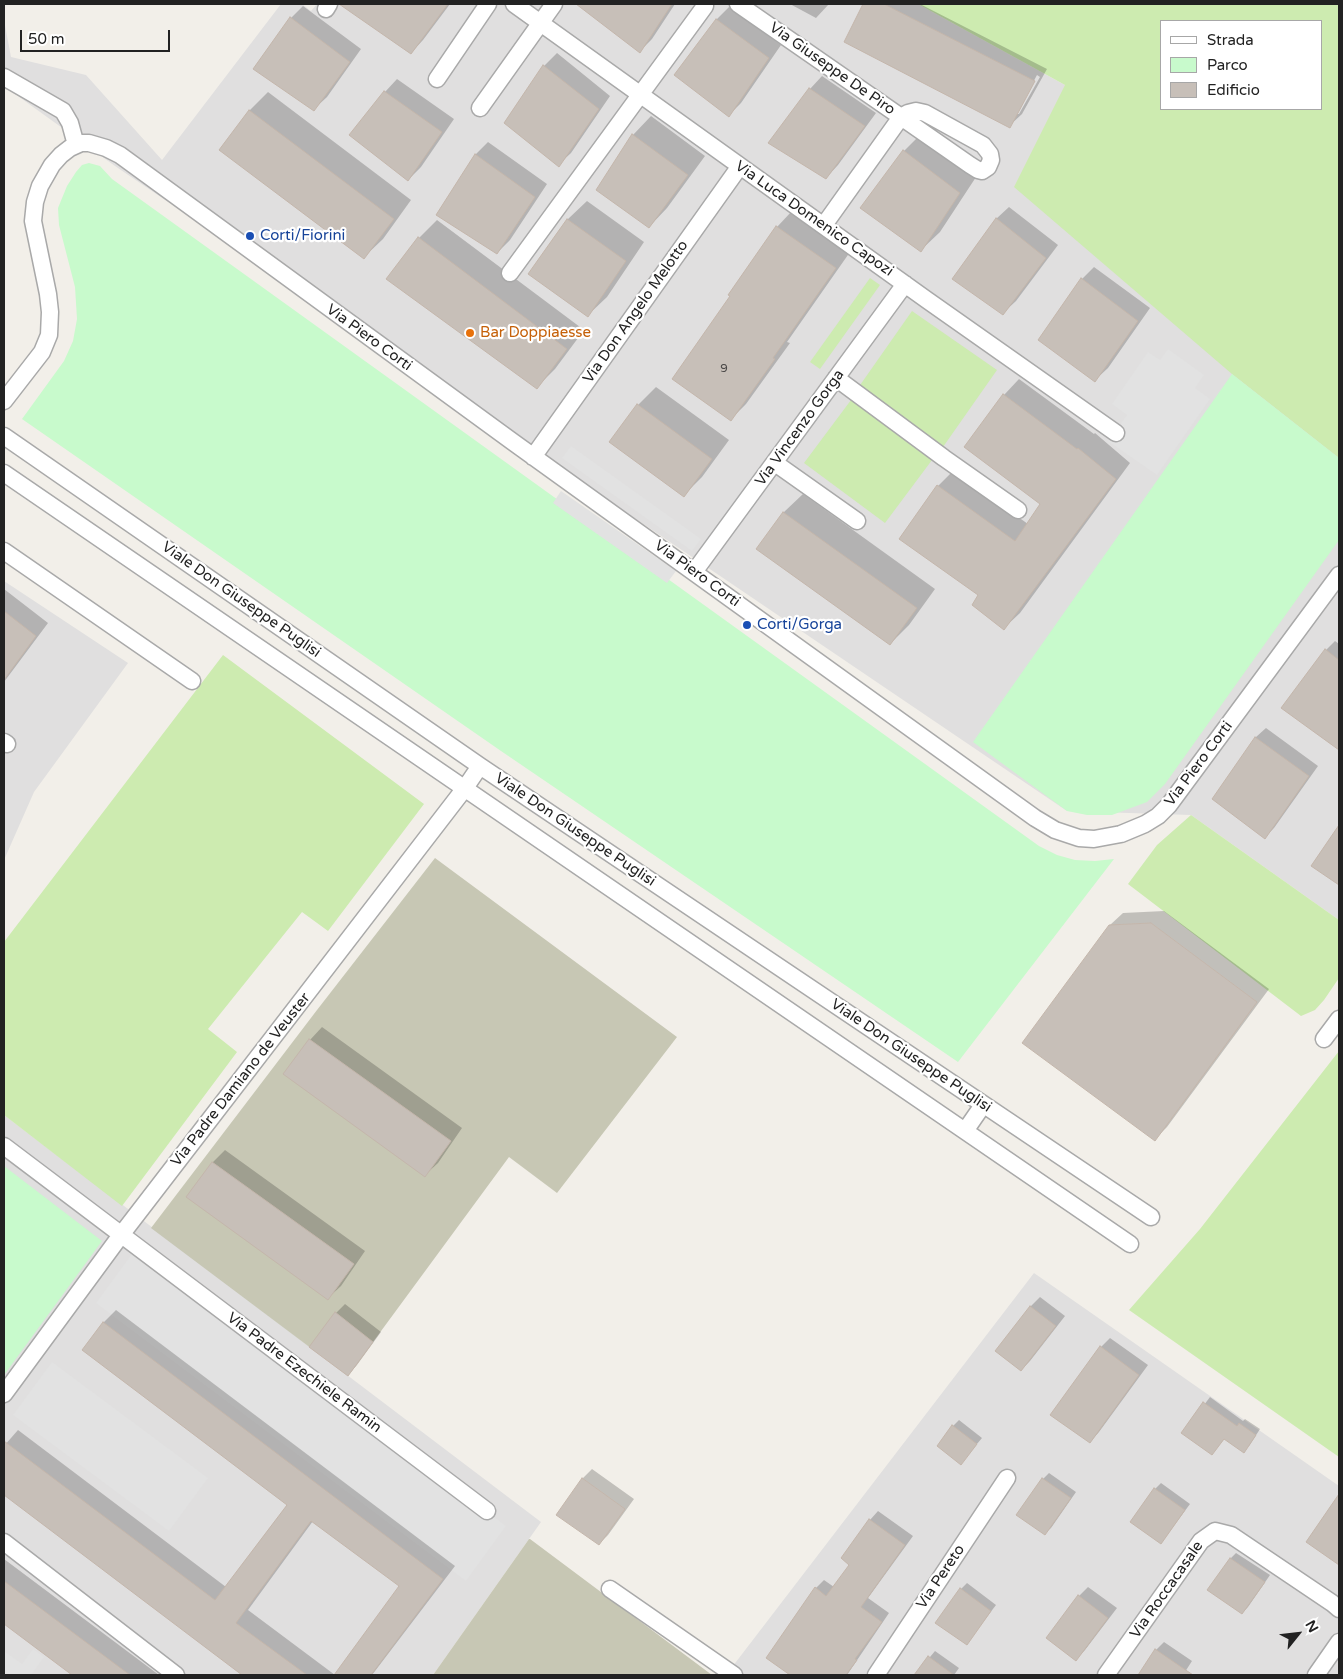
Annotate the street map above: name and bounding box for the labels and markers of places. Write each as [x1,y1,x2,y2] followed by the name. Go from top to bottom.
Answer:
[260,227,345,245] place label: Corti/Fiorini
[244,230,256,242] marker: Corti/Fiorini
[480,324,591,342] place label: Bar Doppiaesse
[464,327,476,339] marker: Bar Doppiaesse
[757,616,842,634] place label: Corti/Gorga
[741,619,753,631] marker: Corti/Gorga

